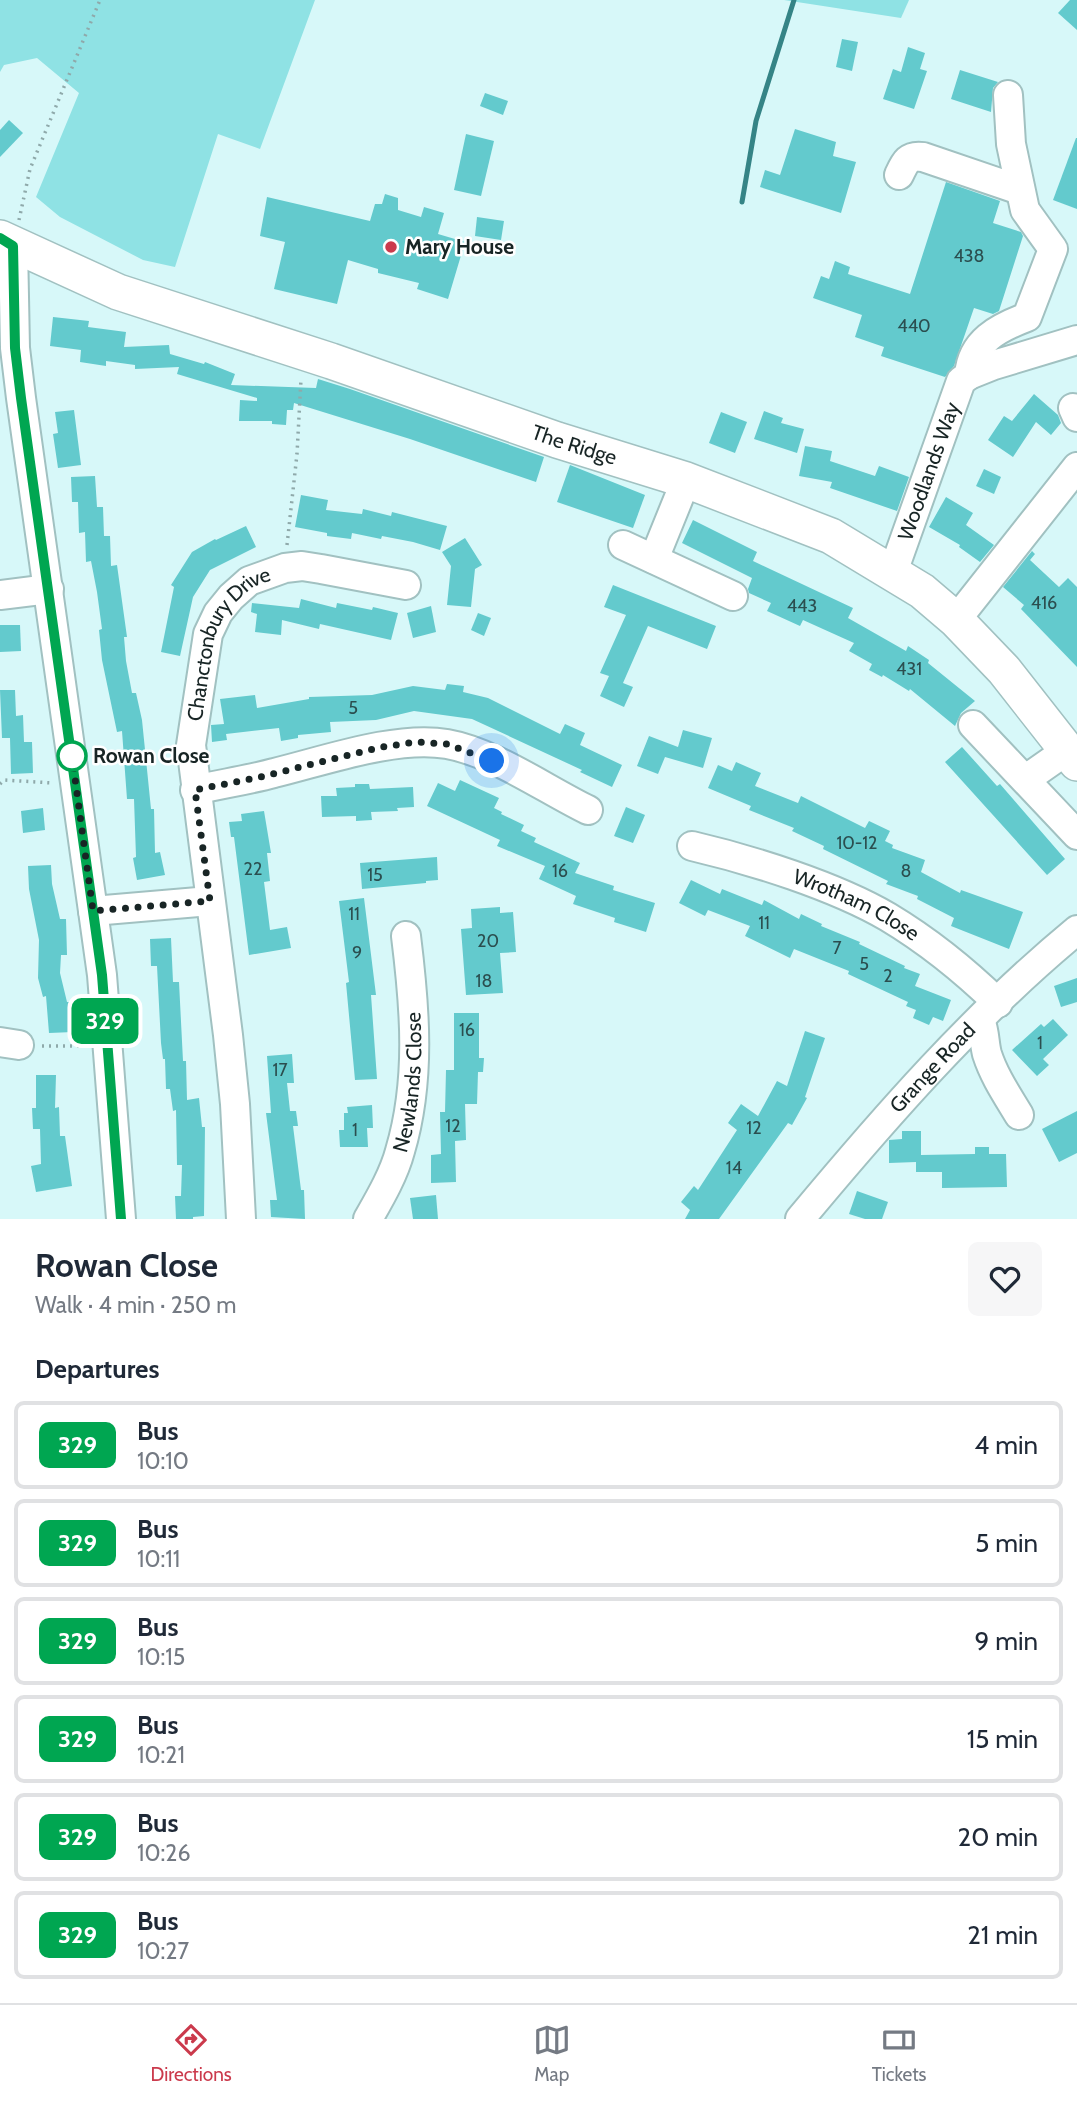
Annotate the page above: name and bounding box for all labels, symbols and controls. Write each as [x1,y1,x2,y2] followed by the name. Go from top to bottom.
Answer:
[405,234,514,259] place label: Mary House
[383,239,399,255] marker: Mary House
[953,245,985,267] house number: 438
[897,315,931,337] house number: 440
[892,398,965,544] street label: Woodlands Way
[528,419,620,470] street label: The Ridge
[182,561,274,723] street label: Chanctonbury Drive
[1031,592,1057,614] house number: 416
[787,595,817,617] house number: 443
[896,658,922,680] house number: 431
[348,697,358,719] house number: 5
[57,741,87,771] marker: Rowan Close
[93,743,210,768] place label: Rowan Close
[474,743,509,778] your location
[836,832,878,854] house number: 10-12
[244,858,262,880] house number: 22
[552,860,568,882] house number: 16
[901,860,911,882] house number: 8
[790,863,925,946] street label: Wrotham Close
[367,864,383,886] house number: 15
[348,903,360,925] house number: 11
[758,912,770,934] house number: 11
[477,930,499,952] house number: 20
[832,937,842,959] house number: 7
[352,942,362,964] house number: 9
[859,953,869,975] house number: 5
[883,965,893,987] house number: 2
[476,970,492,992] house number: 18
[65,998,145,1044] line badge: 329
[85,1006,125,1035] text: 329
[387,1011,426,1155] street label: Newlands Close
[884,1017,980,1118] street label: Grange Road
[459,1019,475,1041] house number: 16
[1037,1032,1043,1054] house number: 1
[273,1059,287,1081] house number: 17
[445,1115,461,1137] house number: 12
[746,1117,762,1139] house number: 12
[352,1119,358,1141] house number: 1
[726,1157,742,1179] house number: 14
[968,1242,1042,1316] button: heart
[35,1245,218,1285] text: Rowan Close
[35,1291,237,1319] text: Walk · 4 min · 250 m
[35,1353,159,1385] text: Departures
[137,1415,178,1447] text: Bus
[974,1429,1038,1461] text: 4 min
[58,1430,97,1459] text: 329
[137,1447,189,1475] text: 10:10
[137,1513,178,1545] text: Bus
[975,1527,1038,1559] text: 5 min
[58,1528,97,1557] text: 329
[137,1545,180,1573] text: 10:11
[137,1611,178,1643] text: Bus
[975,1625,1038,1657] text: 9 min
[58,1626,97,1655] text: 329
[137,1643,185,1671] text: 10:15
[137,1709,178,1741] text: Bus
[967,1723,1038,1755] text: 15 min
[58,1724,97,1753] text: 329
[137,1741,185,1769] text: 10:21
[137,1807,178,1839] text: Bus
[958,1821,1038,1853] text: 20 min
[58,1822,97,1851] text: 329
[137,1839,190,1867] text: 10:26
[137,1905,178,1937] text: Bus
[967,1919,1038,1951] text: 21 min
[58,1920,97,1949] text: 329
[137,1937,189,1965] text: 10:27
[151,2021,232,2086] tab: Directions
[533,2021,571,2086] tab: Map
[872,2021,926,2086] tab: Tickets

